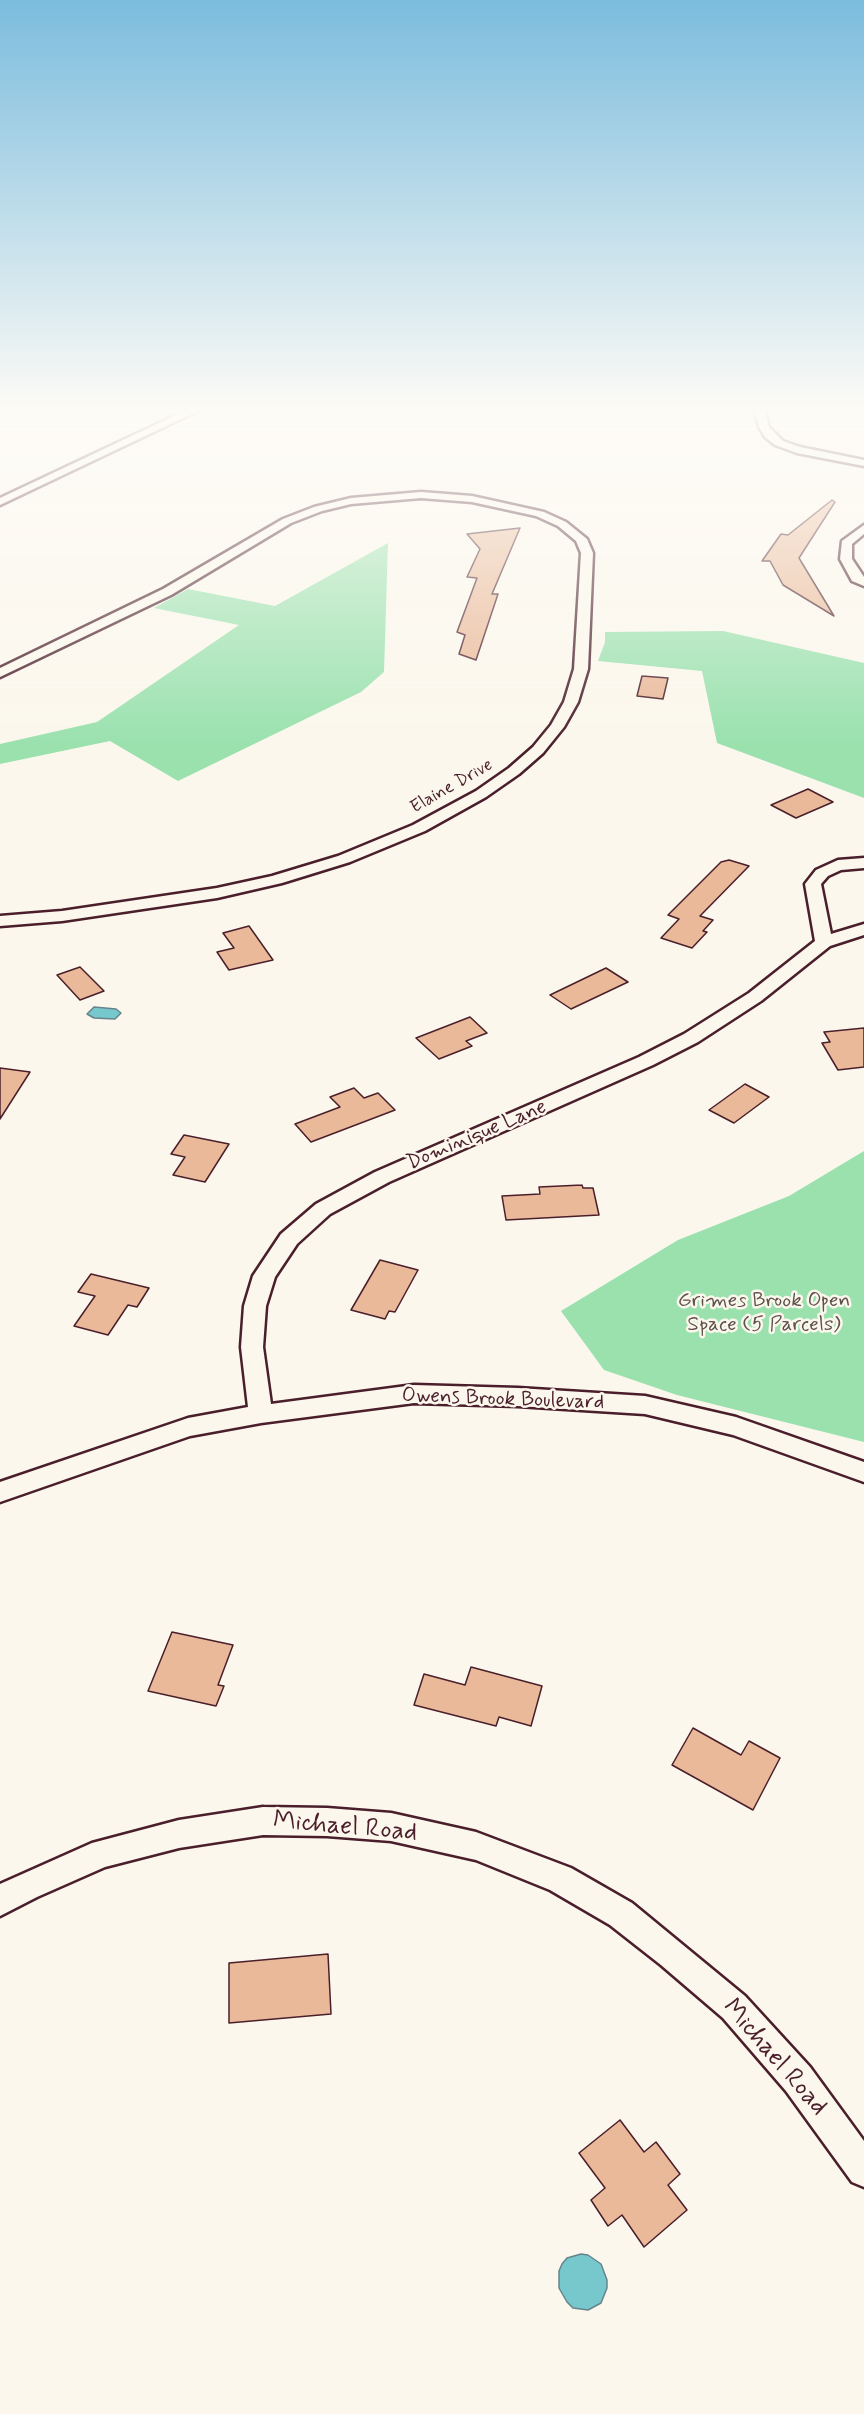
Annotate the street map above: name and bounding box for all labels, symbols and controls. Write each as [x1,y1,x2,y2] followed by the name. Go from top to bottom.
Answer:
[407,755,497,819] street label: Elaine Drive
[403,1095,551,1177] street label: Dominique Lane
[678,1289,850,1339] park label: Grimes Brook Open Space (5 Parcels)
[401,1384,605,1416] street label: Owens Brook Boulevard
[272,1806,418,1850] street label: Michael Road
[715,1993,833,2123] street label: Michael Road

